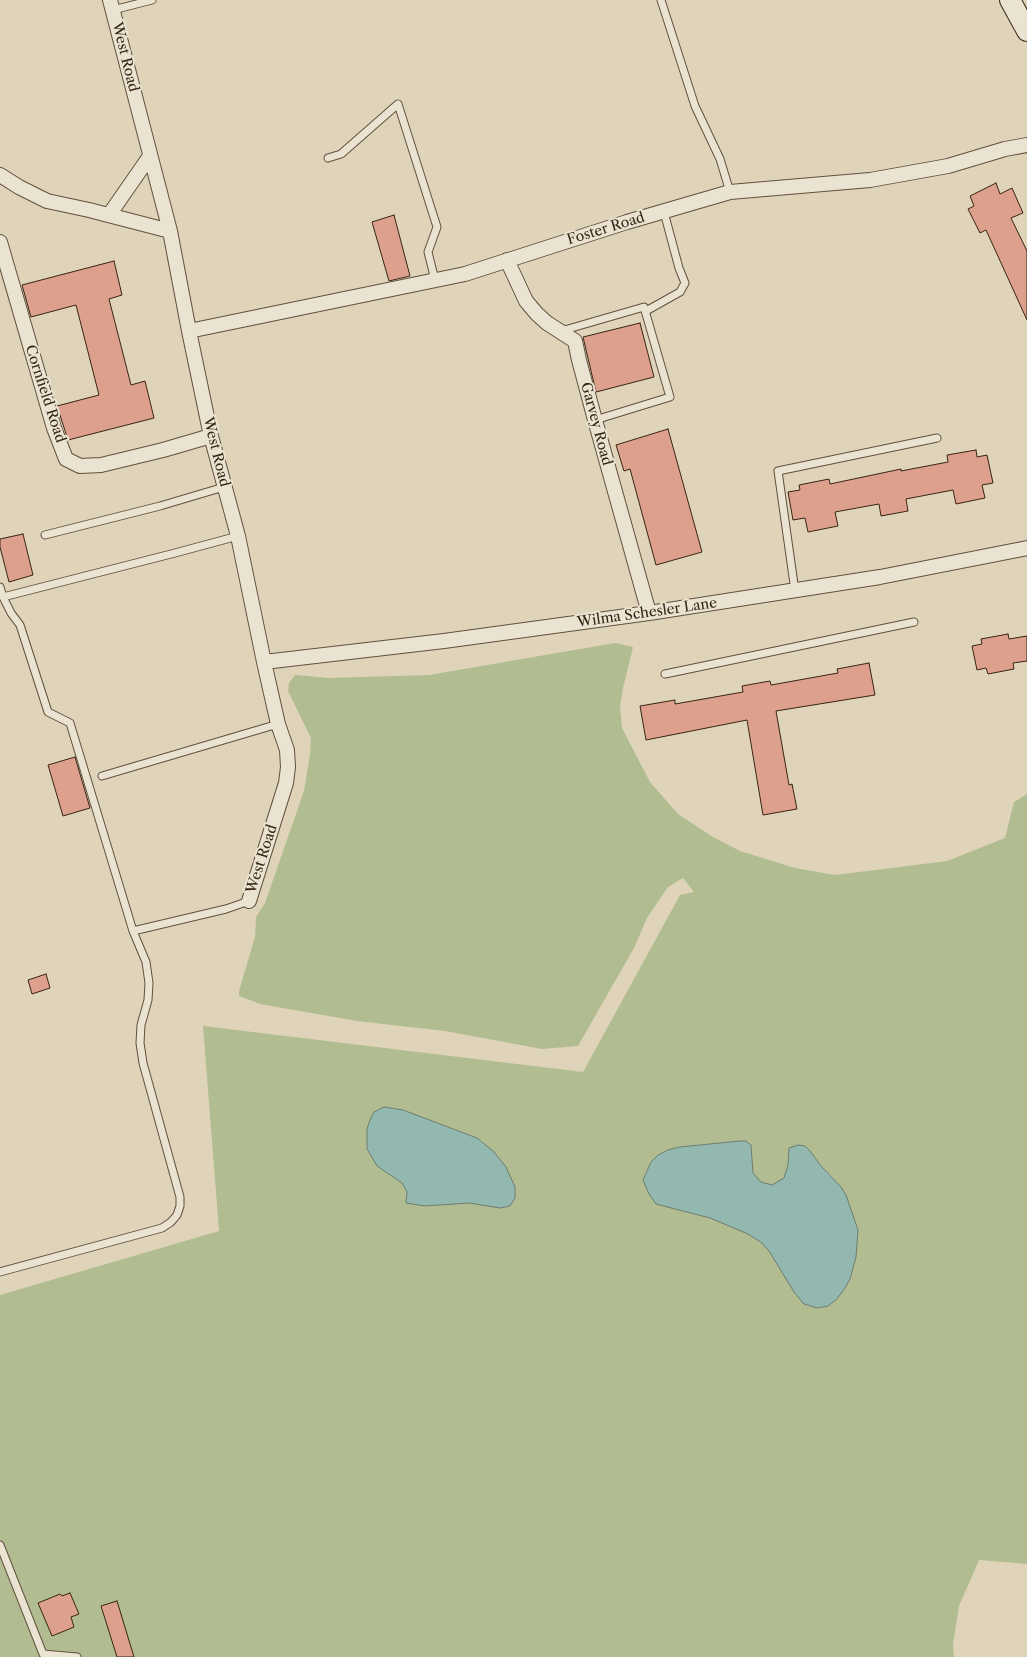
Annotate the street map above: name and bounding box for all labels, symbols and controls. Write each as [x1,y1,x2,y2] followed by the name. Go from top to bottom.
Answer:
[108,20,142,94] street label: West Road
[565,209,647,249] street label: Foster Road
[21,343,69,445] street label: Cornfield Road
[577,381,615,467] street label: Garvey Road
[199,415,233,489] street label: West Road
[576,595,718,631] street label: Wilma Schesler Lane
[243,823,281,895] street label: West Road

